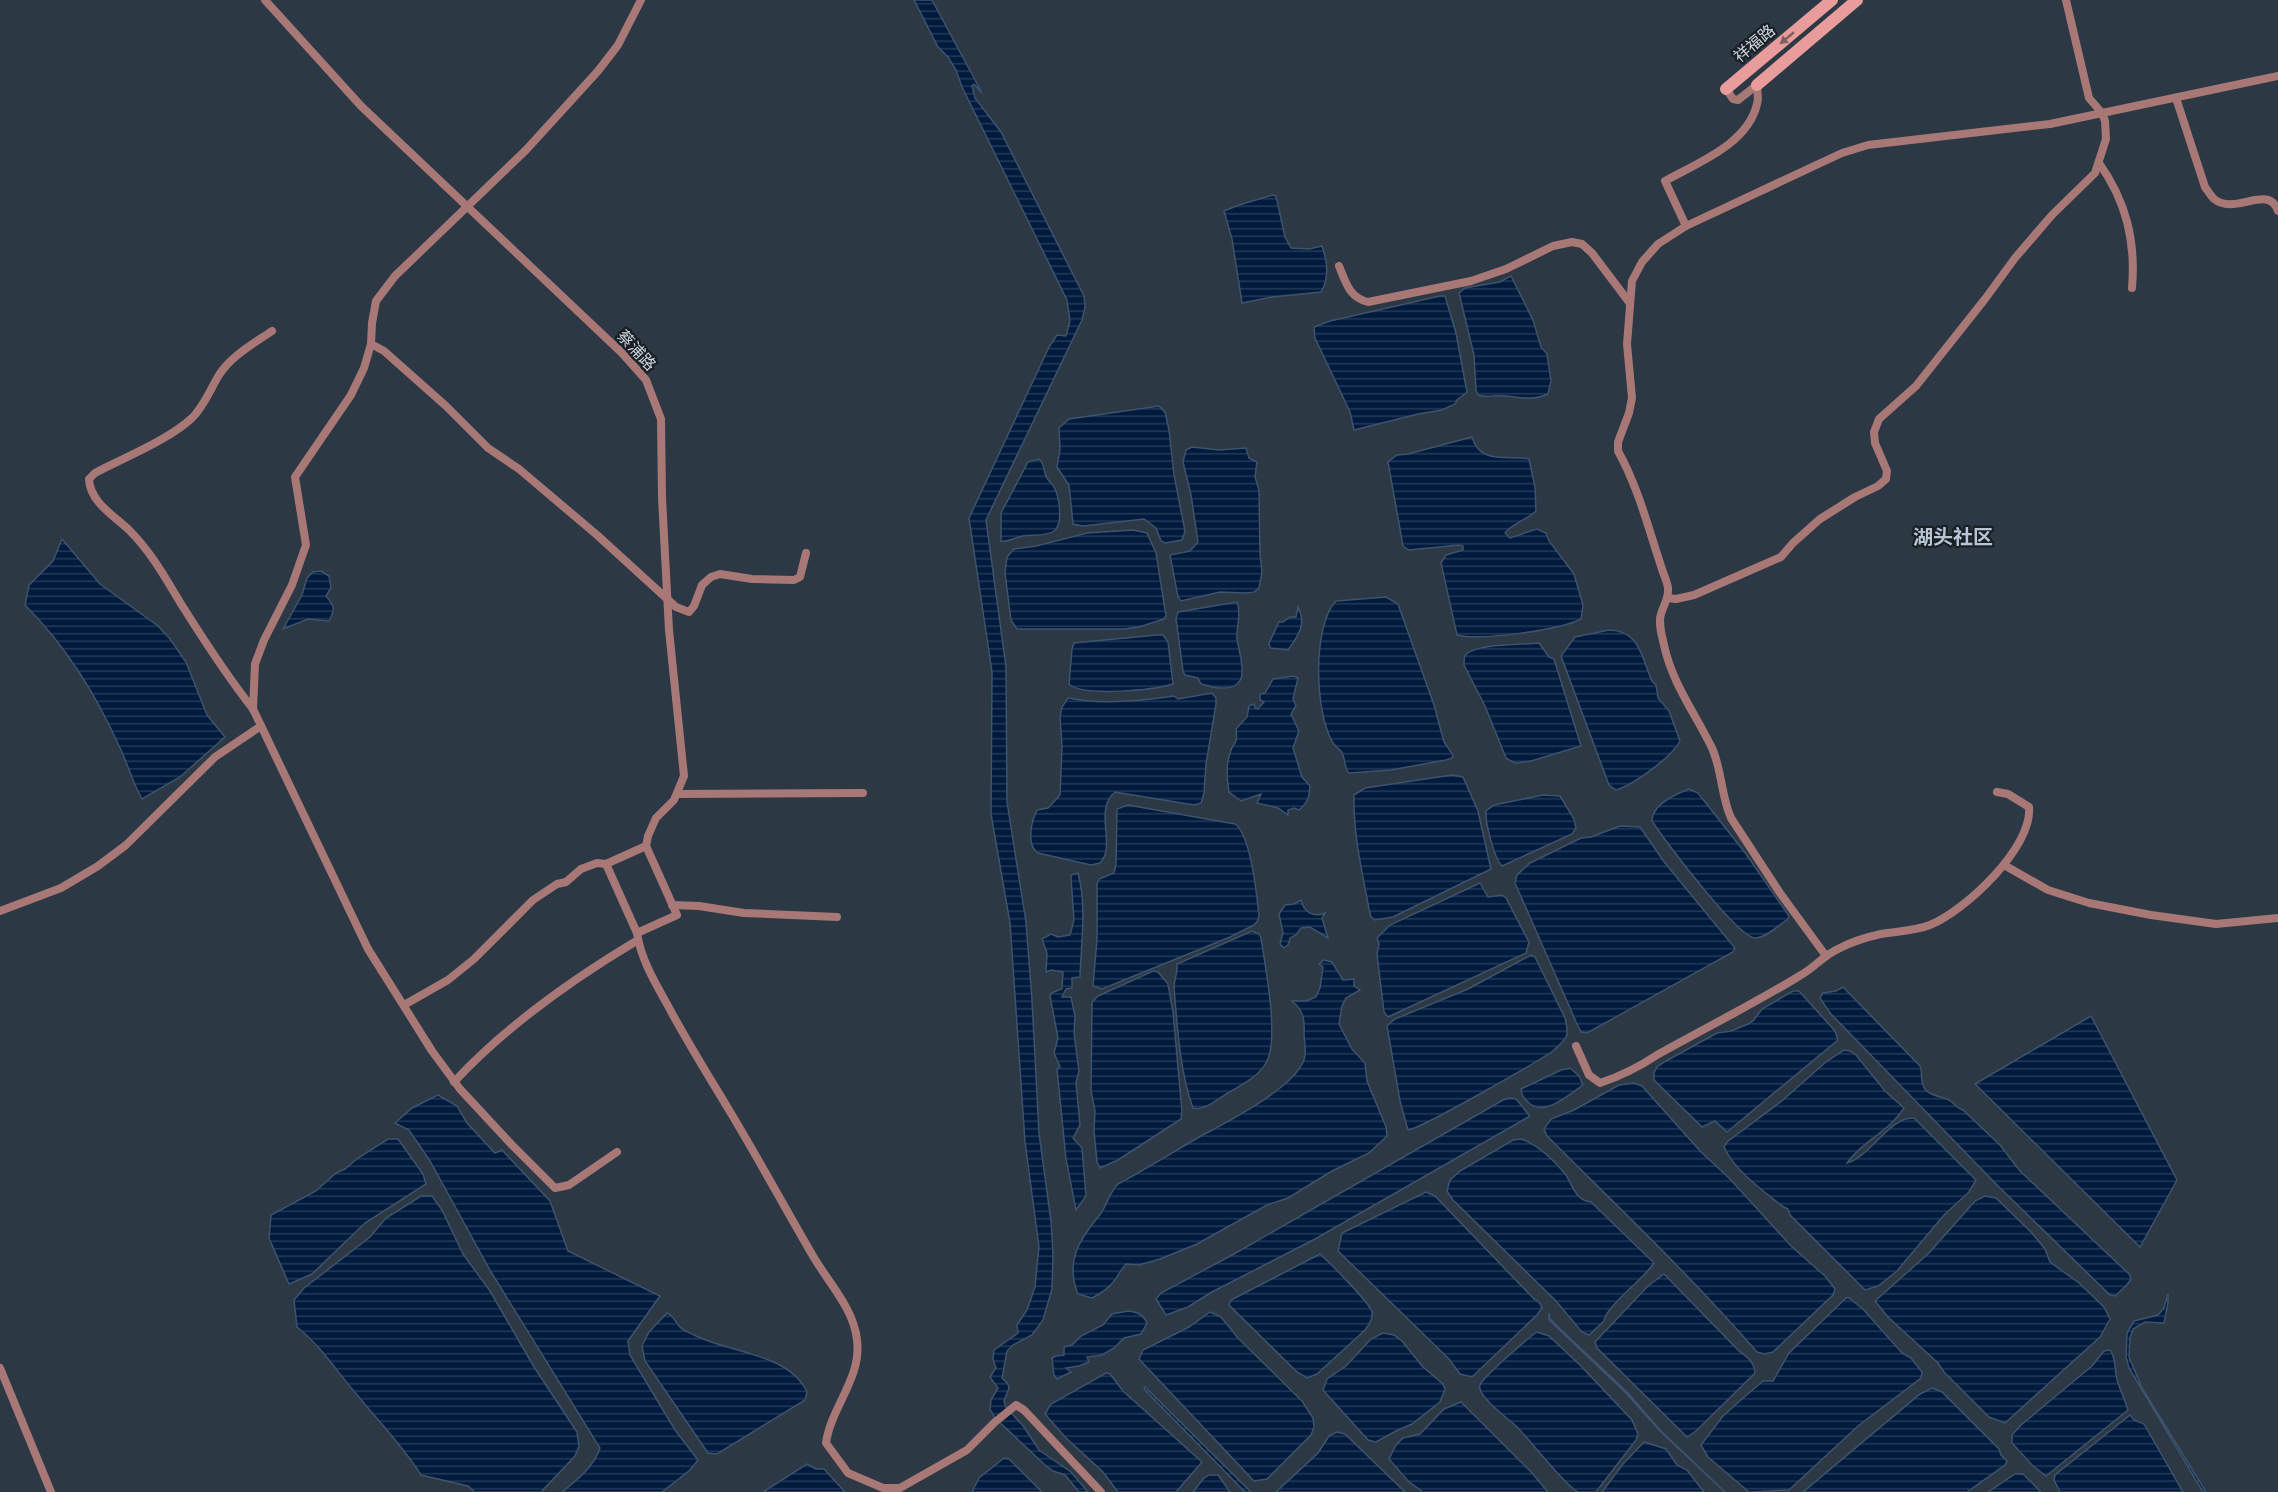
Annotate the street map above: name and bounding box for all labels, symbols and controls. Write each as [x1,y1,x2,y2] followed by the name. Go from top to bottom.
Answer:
[1729,20,1780,68] street label: 祥福路
[1779,31,1795,44] one-way arrow
[612,326,661,376] street label: 蔡浦路
[1913,524,1993,551] district label: 湖头社区

